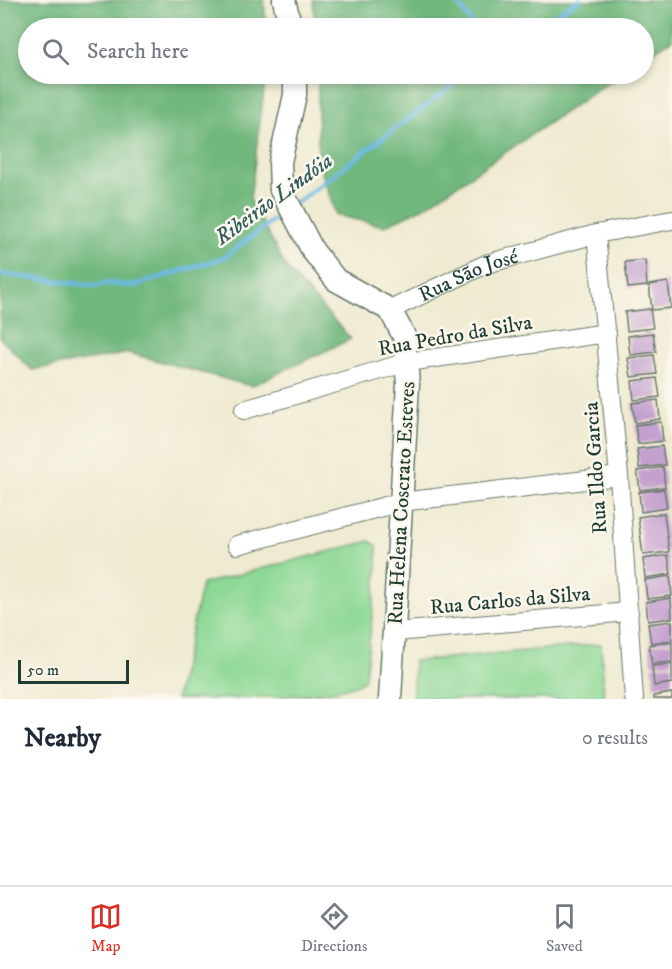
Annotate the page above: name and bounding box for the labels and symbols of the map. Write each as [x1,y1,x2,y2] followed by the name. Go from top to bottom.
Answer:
[209,147,338,252] water label: Ribeirão Lindóia
[415,244,521,308] street label: Rua São José
[376,310,534,362] street label: Rua Pedro da Silva
[383,381,421,625] street label: Rua Helena Coscrato Esteves
[578,401,614,535] street label: Rua Ildo Garcia
[429,581,591,621] street label: Rua Carlos da Silva
[18,657,129,684] scale bar

